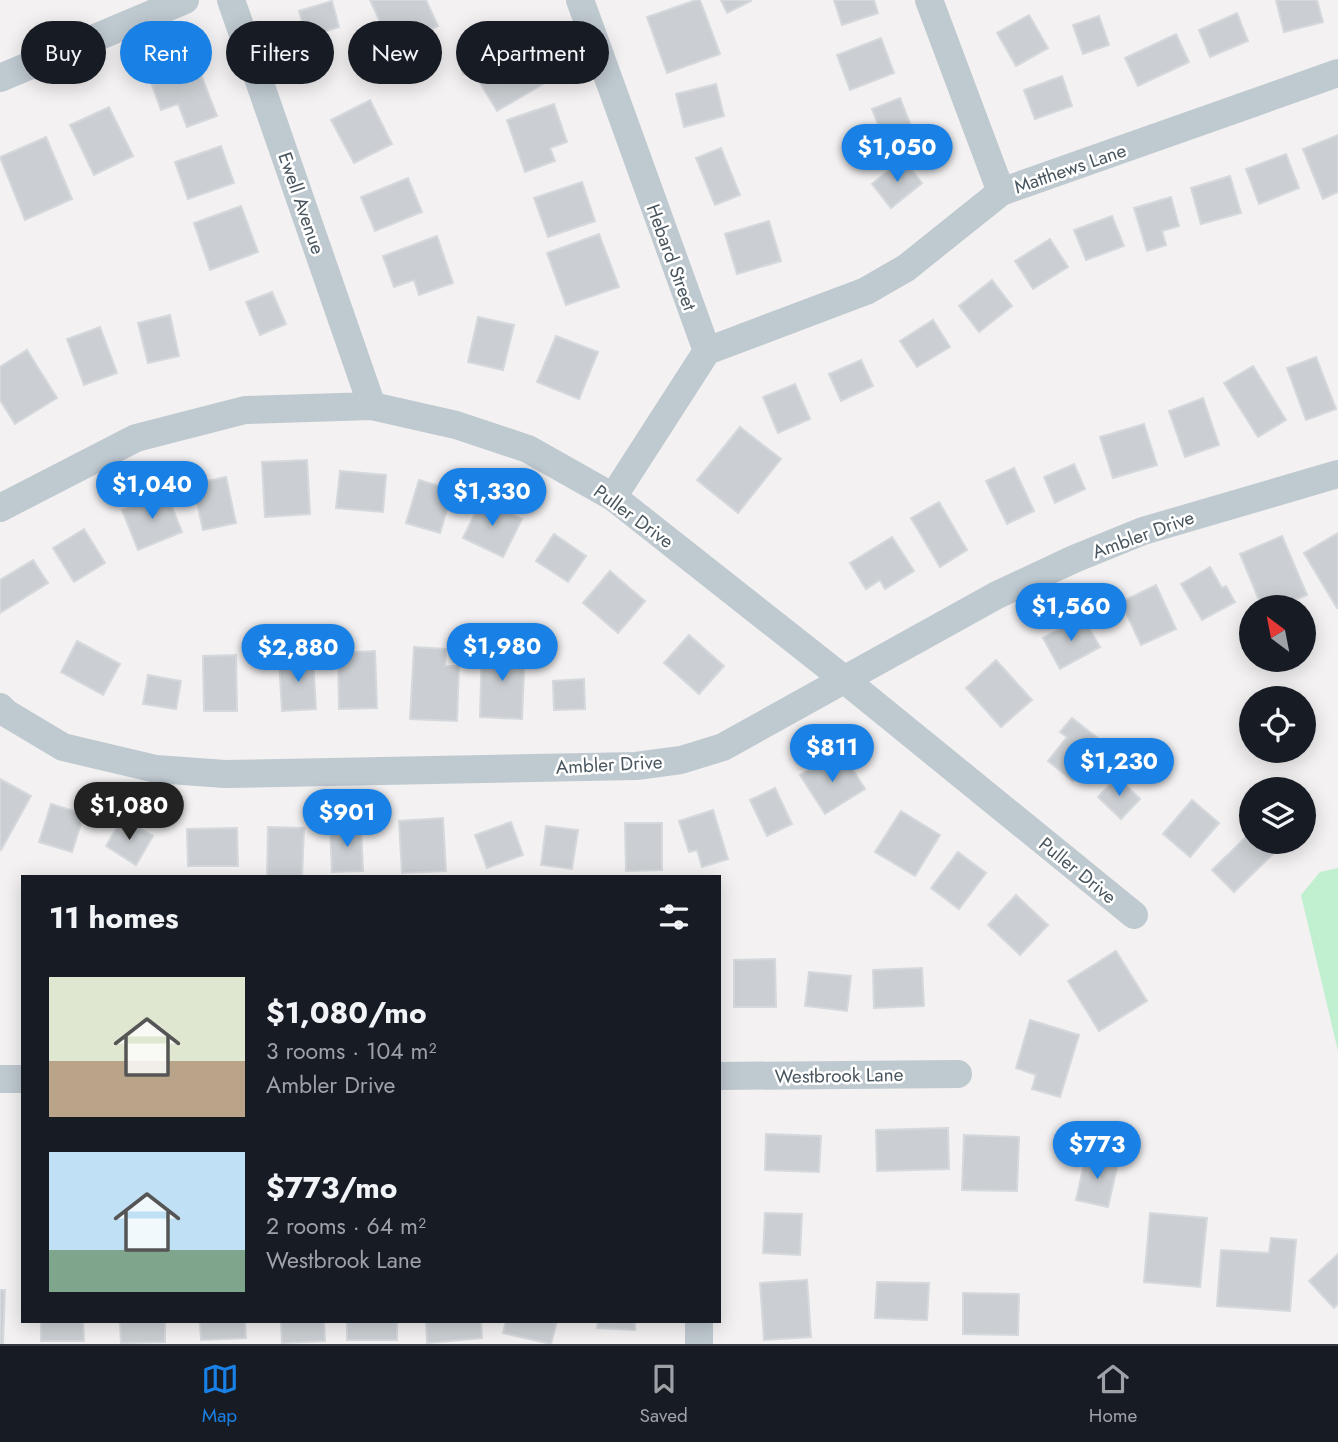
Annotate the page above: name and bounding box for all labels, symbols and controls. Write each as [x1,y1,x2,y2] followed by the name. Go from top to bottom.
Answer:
[21,21,106,84] chip: Buy
[120,21,212,84] chip: Rent
[226,21,334,84] chip: Filters
[348,21,442,84] chip: New
[456,21,609,84] chip: Apartment
[840,124,954,184] pin: $1,050
[858,130,936,164] text: $1,050
[1011,137,1130,200] street label: Matthews Lane
[271,148,332,258] street label: Ewell Avenue
[640,200,703,315] street label: Hebard Street
[95,462,209,521] pin: $1,040
[112,467,192,501] text: $1,040
[435,468,549,528] pin: $1,330
[453,474,531,508] text: $1,330
[588,478,679,555] street label: Puller Drive
[1088,503,1198,565] street label: Ambler Drive
[1014,584,1128,643] pin: $1,560
[1032,589,1110,623] text: $1,560
[1239,595,1316,672] north arrow
[1239,595,1316,854] map controls
[241,624,355,684] pin: $2,880
[445,624,559,683] pin: $1,980
[463,629,541,663] text: $1,980
[258,630,338,664] text: $2,880
[1239,686,1316,763] button: locate
[791,724,873,784] pin: $811
[806,730,858,764] text: $811
[1062,738,1176,798] pin: $1,230
[1080,744,1158,778] text: $1,230
[555,748,663,781] street label: Ambler Drive
[1239,777,1316,854] button: layers
[72,782,186,842] pin: $1,080
[90,788,168,822] text: $1,080
[306,790,388,849] pin: $901
[319,795,375,829] text: $901
[1033,831,1122,910] street label: Puller Drive
[49,896,179,939] text: 11 homes
[655,898,693,936] icon: filters
[266,991,427,1034] text: $1,080/mo
[105,1005,189,1089] icon: home
[266,1034,436,1068] text: 3 rooms · 104 m²
[774,1061,904,1090] street label: Westbrook Lane
[266,1068,395,1102] text: Ambler Drive
[1056,1122,1138,1181] pin: $773
[1069,1127,1125,1161] text: $773
[266,1166,397,1209] text: $773/mo
[105,1180,189,1264] icon: home
[266,1209,426,1243] text: 2 rooms · 64 m²
[266,1243,422,1277] text: Westbrook Lane
[201,1360,239,1429] tab: Map
[640,1360,688,1429] tab: Saved
[1089,1360,1137,1429] tab: Home

